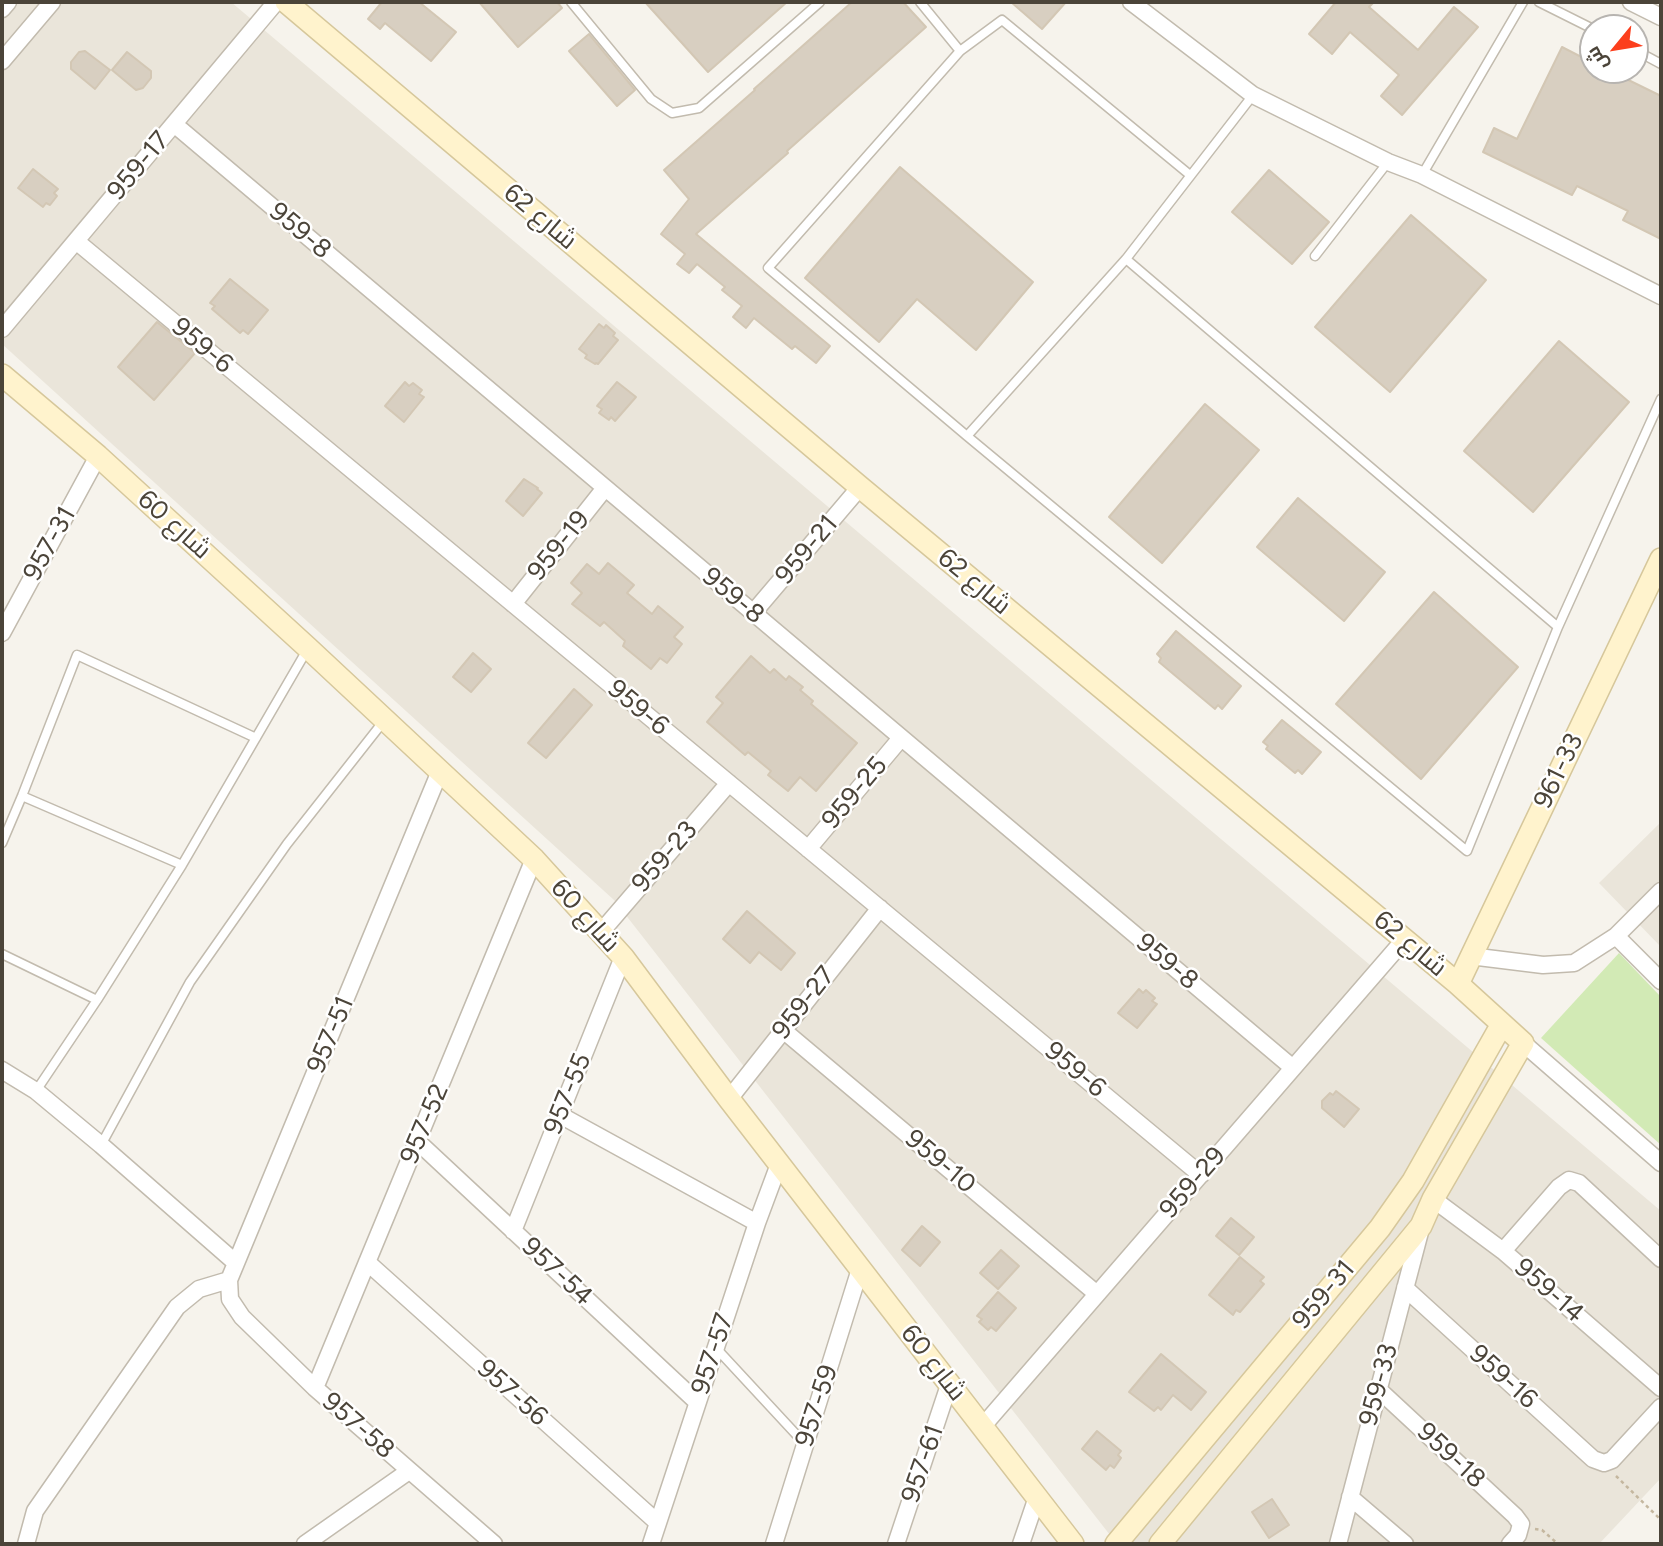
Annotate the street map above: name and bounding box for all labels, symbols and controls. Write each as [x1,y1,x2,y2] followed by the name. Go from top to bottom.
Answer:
[1579,14,1649,84] north arrow
[1581,42,1613,75] text: ش
[101,125,177,207] street label: 959-17
[497,177,583,257] street label: شارع 62
[263,196,337,266] street label: 959-8
[165,312,239,380] street label: 959-6
[131,484,217,566] street label: شارع 60
[17,502,83,586] street label: 957-31
[521,505,597,587] street label: 959-19
[769,509,845,591] street label: 959-21
[931,542,1017,622] street label: شارع 62
[696,561,770,631] street label: 959-8
[601,674,675,742] street label: 959-6
[1528,729,1590,813] street label: 961-33
[816,751,894,835] street label: 959-25
[626,815,704,899] street label: 959-23
[544,873,626,959] street label: شارع 60
[1367,904,1453,984] street label: شارع 62
[1130,927,1204,997] street label: 959-8
[766,960,842,1046] street label: 959-27
[301,992,361,1078] street label: 957-51
[1038,1036,1112,1104] street label: 959-6
[538,1049,598,1139] street label: 957-55
[394,1079,456,1169] street label: 957-52
[898,1123,982,1201] street label: 959-10
[1154,1141,1232,1225] street label: 959-29
[515,1231,599,1313] street label: 957-54
[1508,1252,1590,1330] street label: 959-14
[1286,1254,1362,1336] street label: 959-31
[685,1310,741,1398] street label: 957-57
[894,1319,972,1407] street label: شارع 60
[1463,1338,1543,1416] street label: 959-16
[1353,1341,1405,1429] street label: 959-33
[470,1353,554,1433] street label: 957-56
[789,1361,845,1451] street label: 957-59
[316,1386,400,1466] street label: 957-58
[1410,1417,1492,1495] street label: 959-18
[895,1421,951,1507] street label: 957-61

